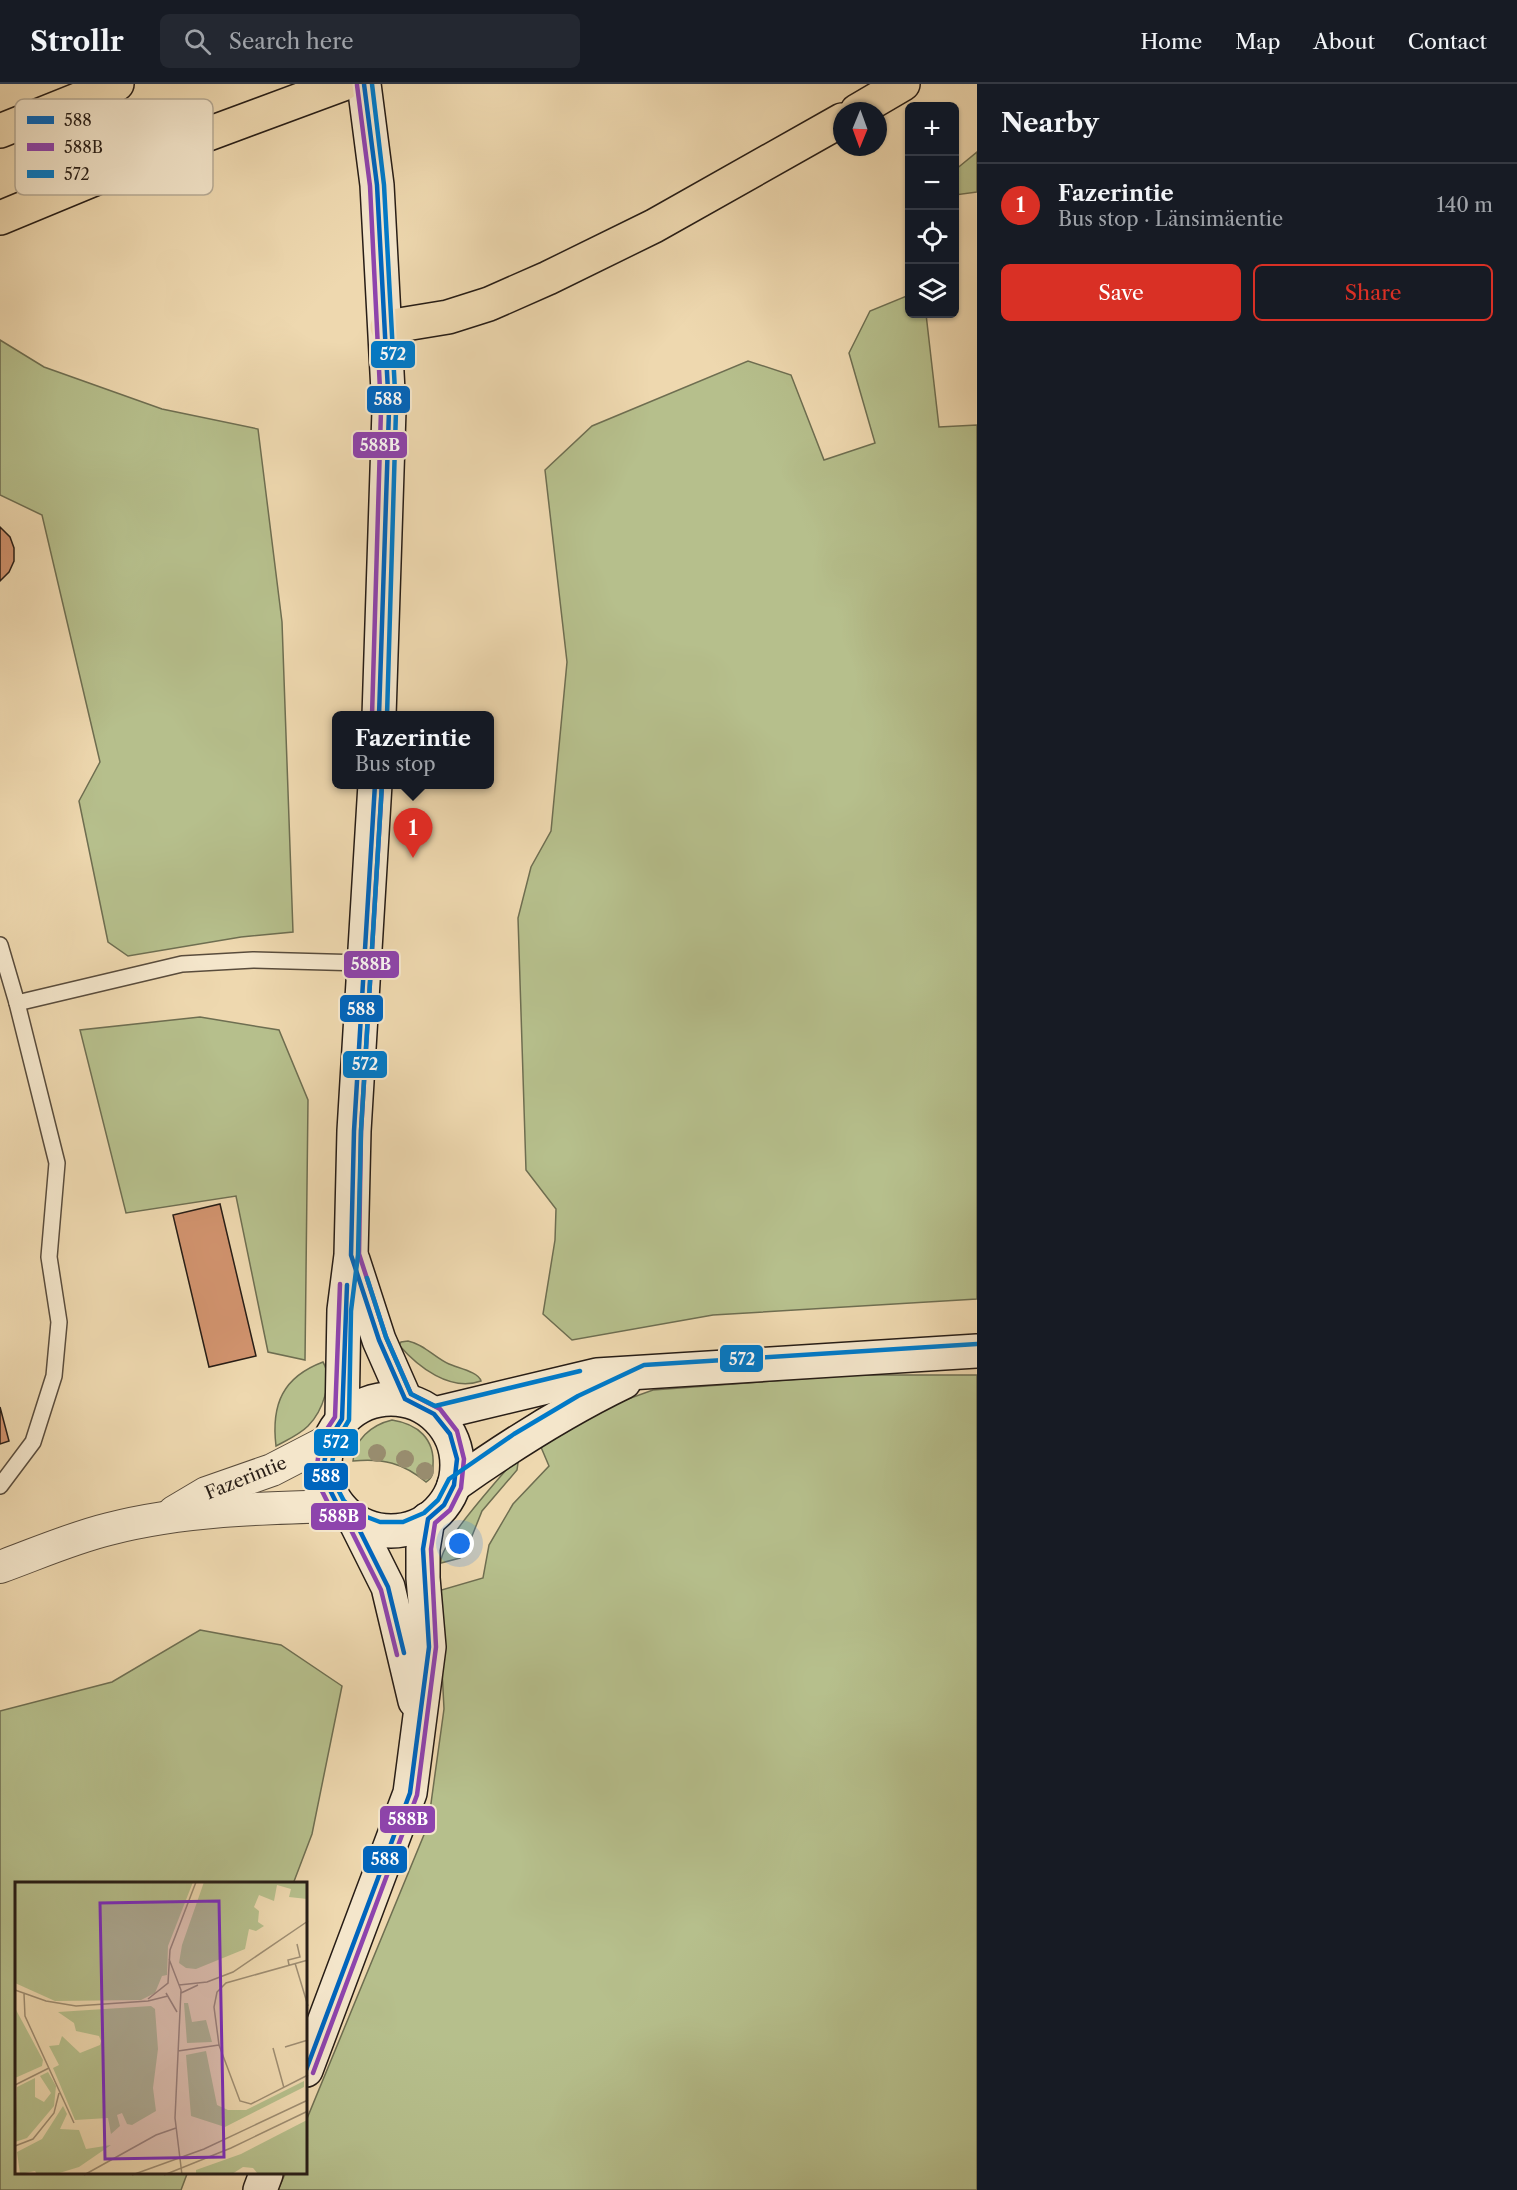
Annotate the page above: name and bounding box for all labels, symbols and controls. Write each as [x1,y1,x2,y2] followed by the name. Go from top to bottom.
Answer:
[160,14,580,68] search box
[30,24,124,58] text: Strollr
[181,25,214,58] icon: search
[229,28,353,55] text: Search here
[1141,29,1202,54] text: Home
[1235,29,1280,54] text: Map
[1313,29,1375,54] text: About
[1408,29,1487,54] text: Contact
[15,99,213,195] legend
[833,102,887,156] north arrow
[905,102,959,318] map controls
[905,102,959,156] button: +
[1001,107,1099,139] text: Nearby
[64,110,92,130] text: 588
[64,137,103,157] text: 588B
[905,156,959,210] button: −
[64,164,90,184] text: 572
[1058,180,1174,207] text: Fazerintie
[1016,193,1025,217] text: 1
[1436,193,1493,217] text: 140 m
[1058,207,1283,231] text: Bus stop · Länsimäentie
[905,210,959,264] button: locate
[905,264,959,318] button: layers
[1001,264,1241,321] button: Save
[1253,264,1493,321] button: Share
[370,340,416,369] line badge: 572
[380,344,406,364] text: 572
[366,385,411,414] line badge: 588
[374,389,402,409] text: 588
[352,431,408,459] line badge: 588B
[360,435,400,455] text: 588B
[332,711,494,789] popup
[355,725,471,752] text: Fazerintie
[355,752,436,776] text: Bus stop
[394,808,432,858] pin: 1
[343,950,400,979] line badge: 588B
[351,954,391,974] text: 588B
[339,994,384,1023] line badge: 588
[347,999,375,1019] text: 588
[342,1050,388,1079] line badge: 572
[352,1054,378,1074] text: 572
[719,1344,764,1373] line badge: 572
[729,1349,755,1369] text: 572
[313,1428,359,1457] line badge: 572
[323,1432,349,1452] text: 572
[202,1452,290,1504] street label: Fazerintie
[303,1462,349,1491] line badge: 588
[312,1466,340,1486] text: 588
[310,1502,367,1531] line badge: 588B
[319,1506,359,1526] text: 588B
[445,1529,474,1558] your location
[379,1805,436,1834] line badge: 588B
[388,1809,428,1829] text: 588B
[362,1845,408,1874] line badge: 588
[371,1849,399,1869] text: 588
[15,1882,308,2175] inset map

